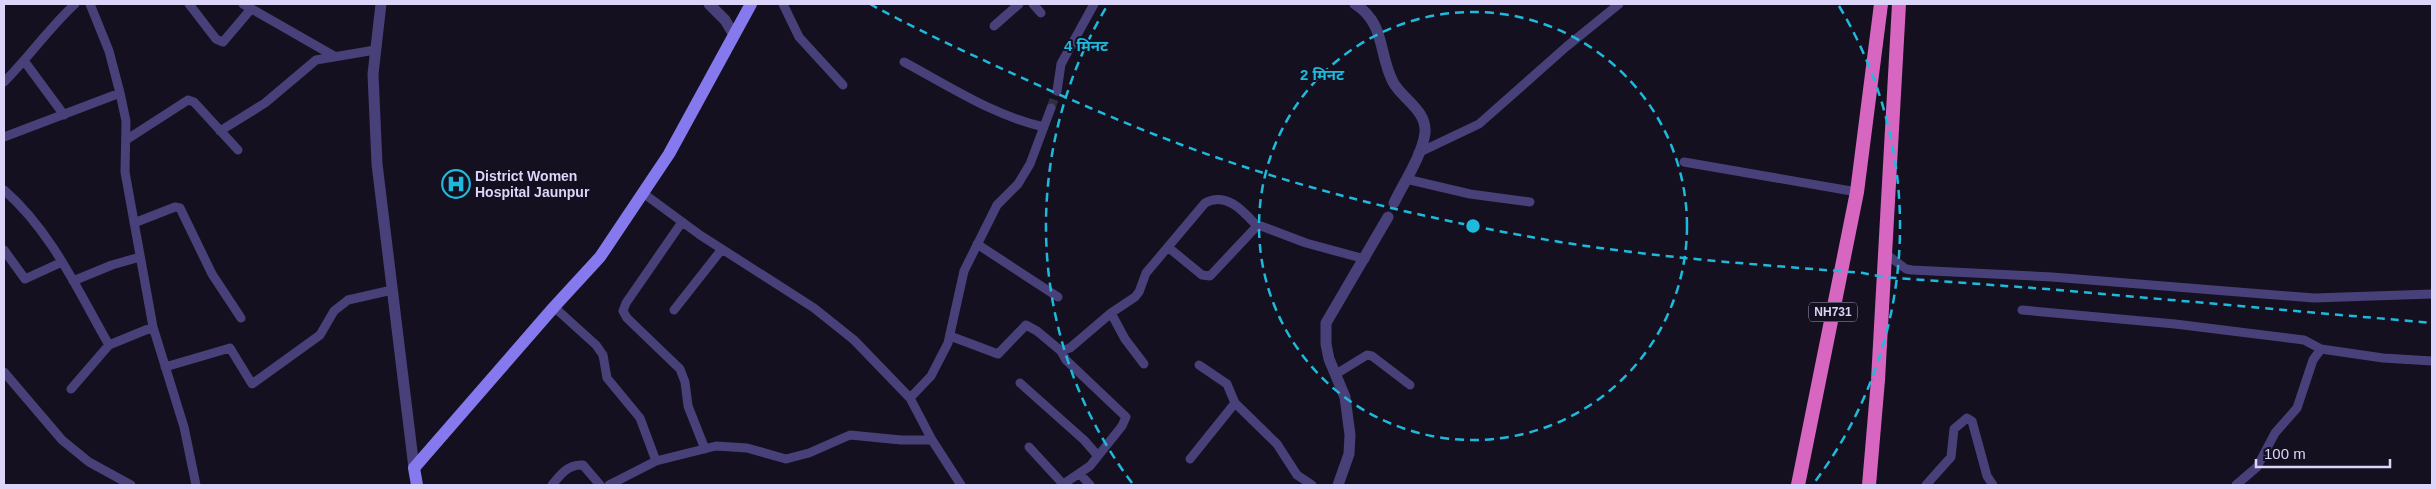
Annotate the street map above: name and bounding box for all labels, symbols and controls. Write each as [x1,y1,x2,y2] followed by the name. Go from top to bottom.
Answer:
[1064,37,1109,54] text: 4 मिनट
[1300,66,1345,83] text: 2 मिनट
[475,168,590,200] place label: District Women Hospital Jaunpur
[441,169,471,199] hospital icon: District Women Hospital Jaunpur
[1464,217,1482,235] centre of rings
[1809,302,1857,322] road number: NH731
[2256,436,2390,468] scale bar
[2264,445,2306,462] text: 100 m

